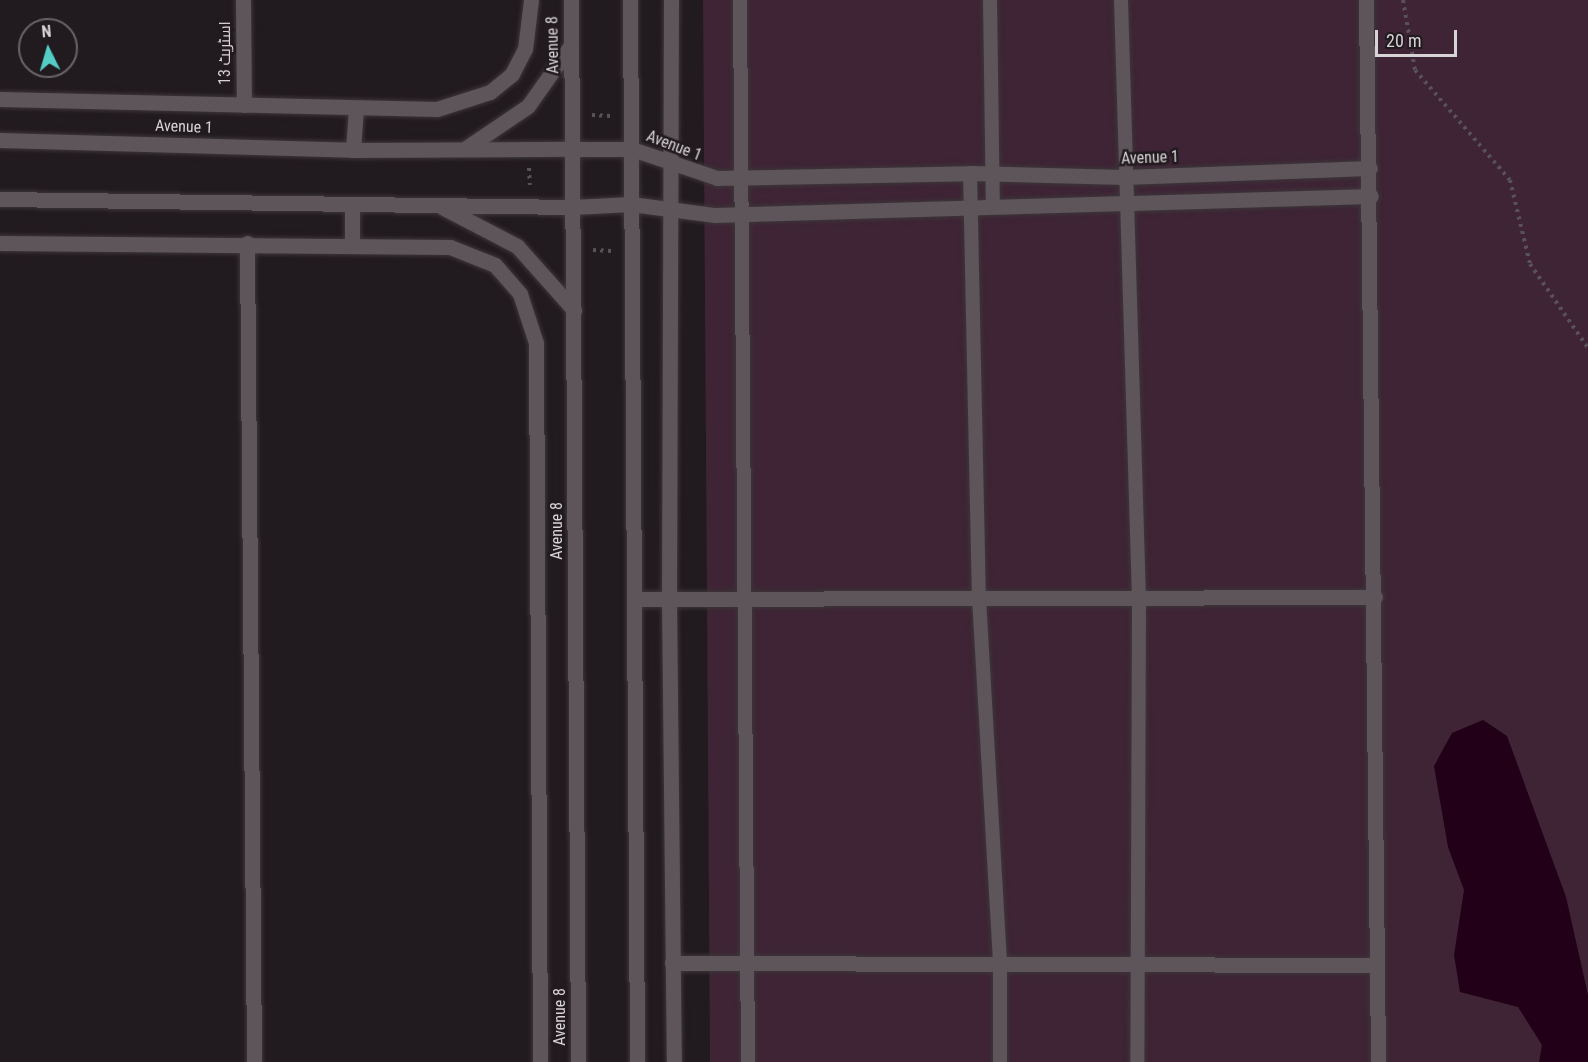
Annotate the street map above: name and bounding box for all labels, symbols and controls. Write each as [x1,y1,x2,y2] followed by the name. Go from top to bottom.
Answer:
[543,16,563,74] street label: Avenue 8
[18,18,78,78] north arrow
[1378,18,1460,56] scale bar
[215,21,235,85] street label: اسٹریٹ 13
[41,22,52,41] text: N
[1386,30,1421,51] text: 20 m
[155,116,213,138] street label: Avenue 1
[644,127,704,165] street label: Avenue 1
[1121,147,1179,169] street label: Avenue 1
[547,502,567,560] street label: Avenue 8
[550,988,570,1046] street label: Avenue 8

